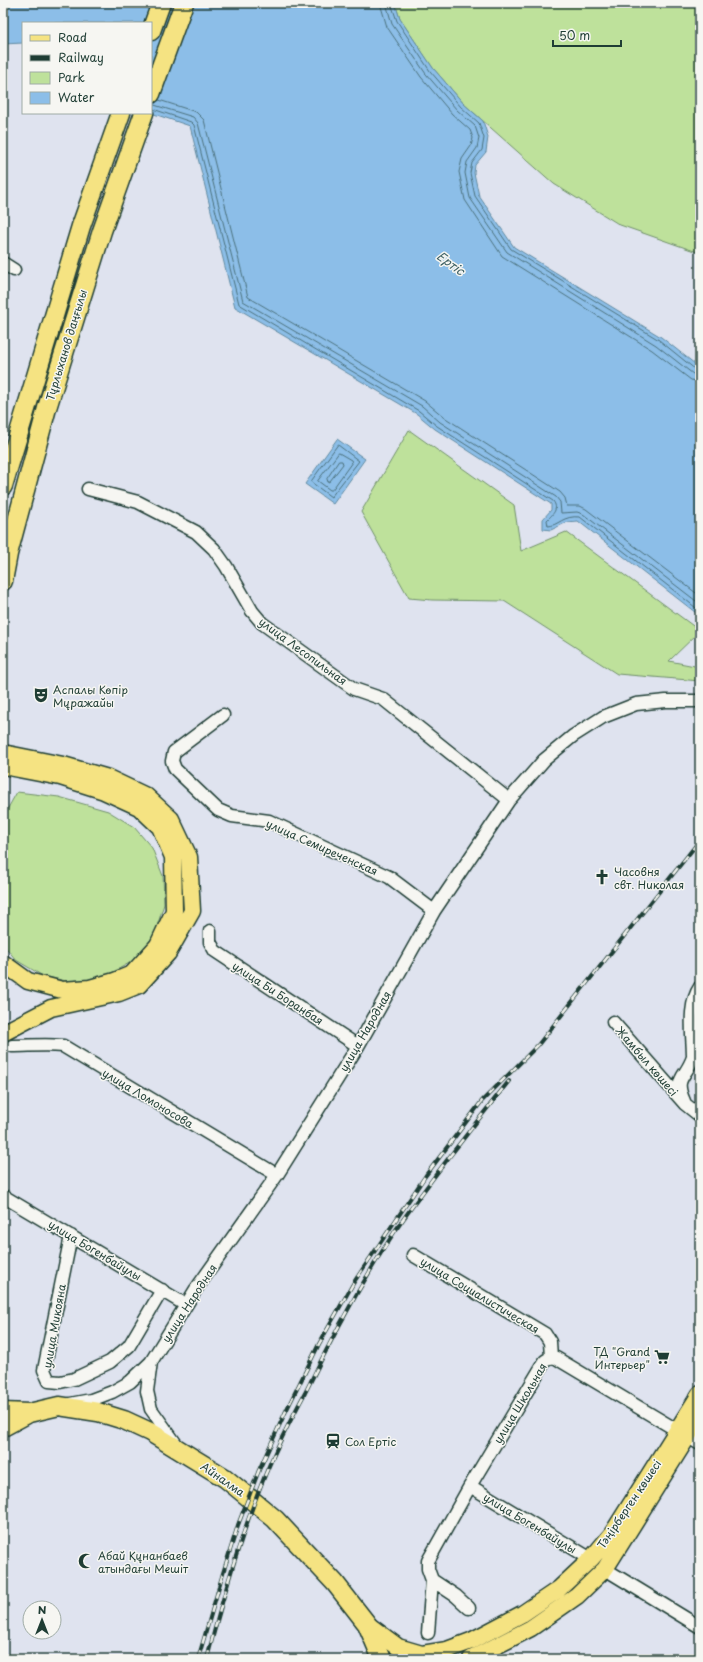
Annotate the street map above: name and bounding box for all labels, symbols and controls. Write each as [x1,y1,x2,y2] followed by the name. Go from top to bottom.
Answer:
[22,22,152,114] legend
[553,22,621,48] scale bar
[559,26,590,44] text: 50 m
[58,28,87,46] text: Road
[58,48,104,66] text: Railway
[58,68,85,86] text: Park
[58,88,95,106] text: Water
[433,247,470,280] water label: Ертіс
[41,287,91,403] street label: Тұрлыханов даңғылы
[255,613,351,689] street label: улица Лесопильная
[53,681,128,711] place label: Аспалы Көпір Мұражайы
[32,686,50,704] theatre icon: Аспалы Көпір Мұражайы
[263,815,381,879] street label: улица Семиреченская
[614,863,684,893] place label: Часовня свт. Николая
[593,868,611,886] church icon: Часовня свт. Николая
[229,957,327,1029] street label: улица Би Боранбая
[335,988,395,1074] street label: улица Народная
[612,1022,682,1100] street label: Жамбыл көшесі
[99,1064,197,1132] street label: улица Ломоносова
[45,1215,145,1285] street label: улица Богенбайулы
[417,1253,543,1337] street label: улица Социалистическая
[157,1260,221,1346] street label: улица Народная
[38,1282,70,1369] street label: улица Микояна
[593,1343,650,1373] place label: ТД "Grand Интерьер"
[653,1348,671,1366] supermarket icon: ТД "Grand Интерьер"
[489,1359,551,1447] street label: улица Школьная
[324,1432,342,1450] station icon: Сол Ертіс
[345,1433,396,1450] place label: Сол Ертіс
[593,1456,665,1552] street label: Тәңірберген көшесі
[197,1458,249,1501] street label: Айналма
[480,1488,580,1558] street label: улица Богенбайулы
[98,1547,189,1577] place label: Абай Құнанбаев атындағы Мешіт
[77,1552,95,1570] mosque icon: Абай Құнанбаев атындағы Мешіт
[22,1600,62,1640] north arrow
[38,1601,47,1618] text: N

